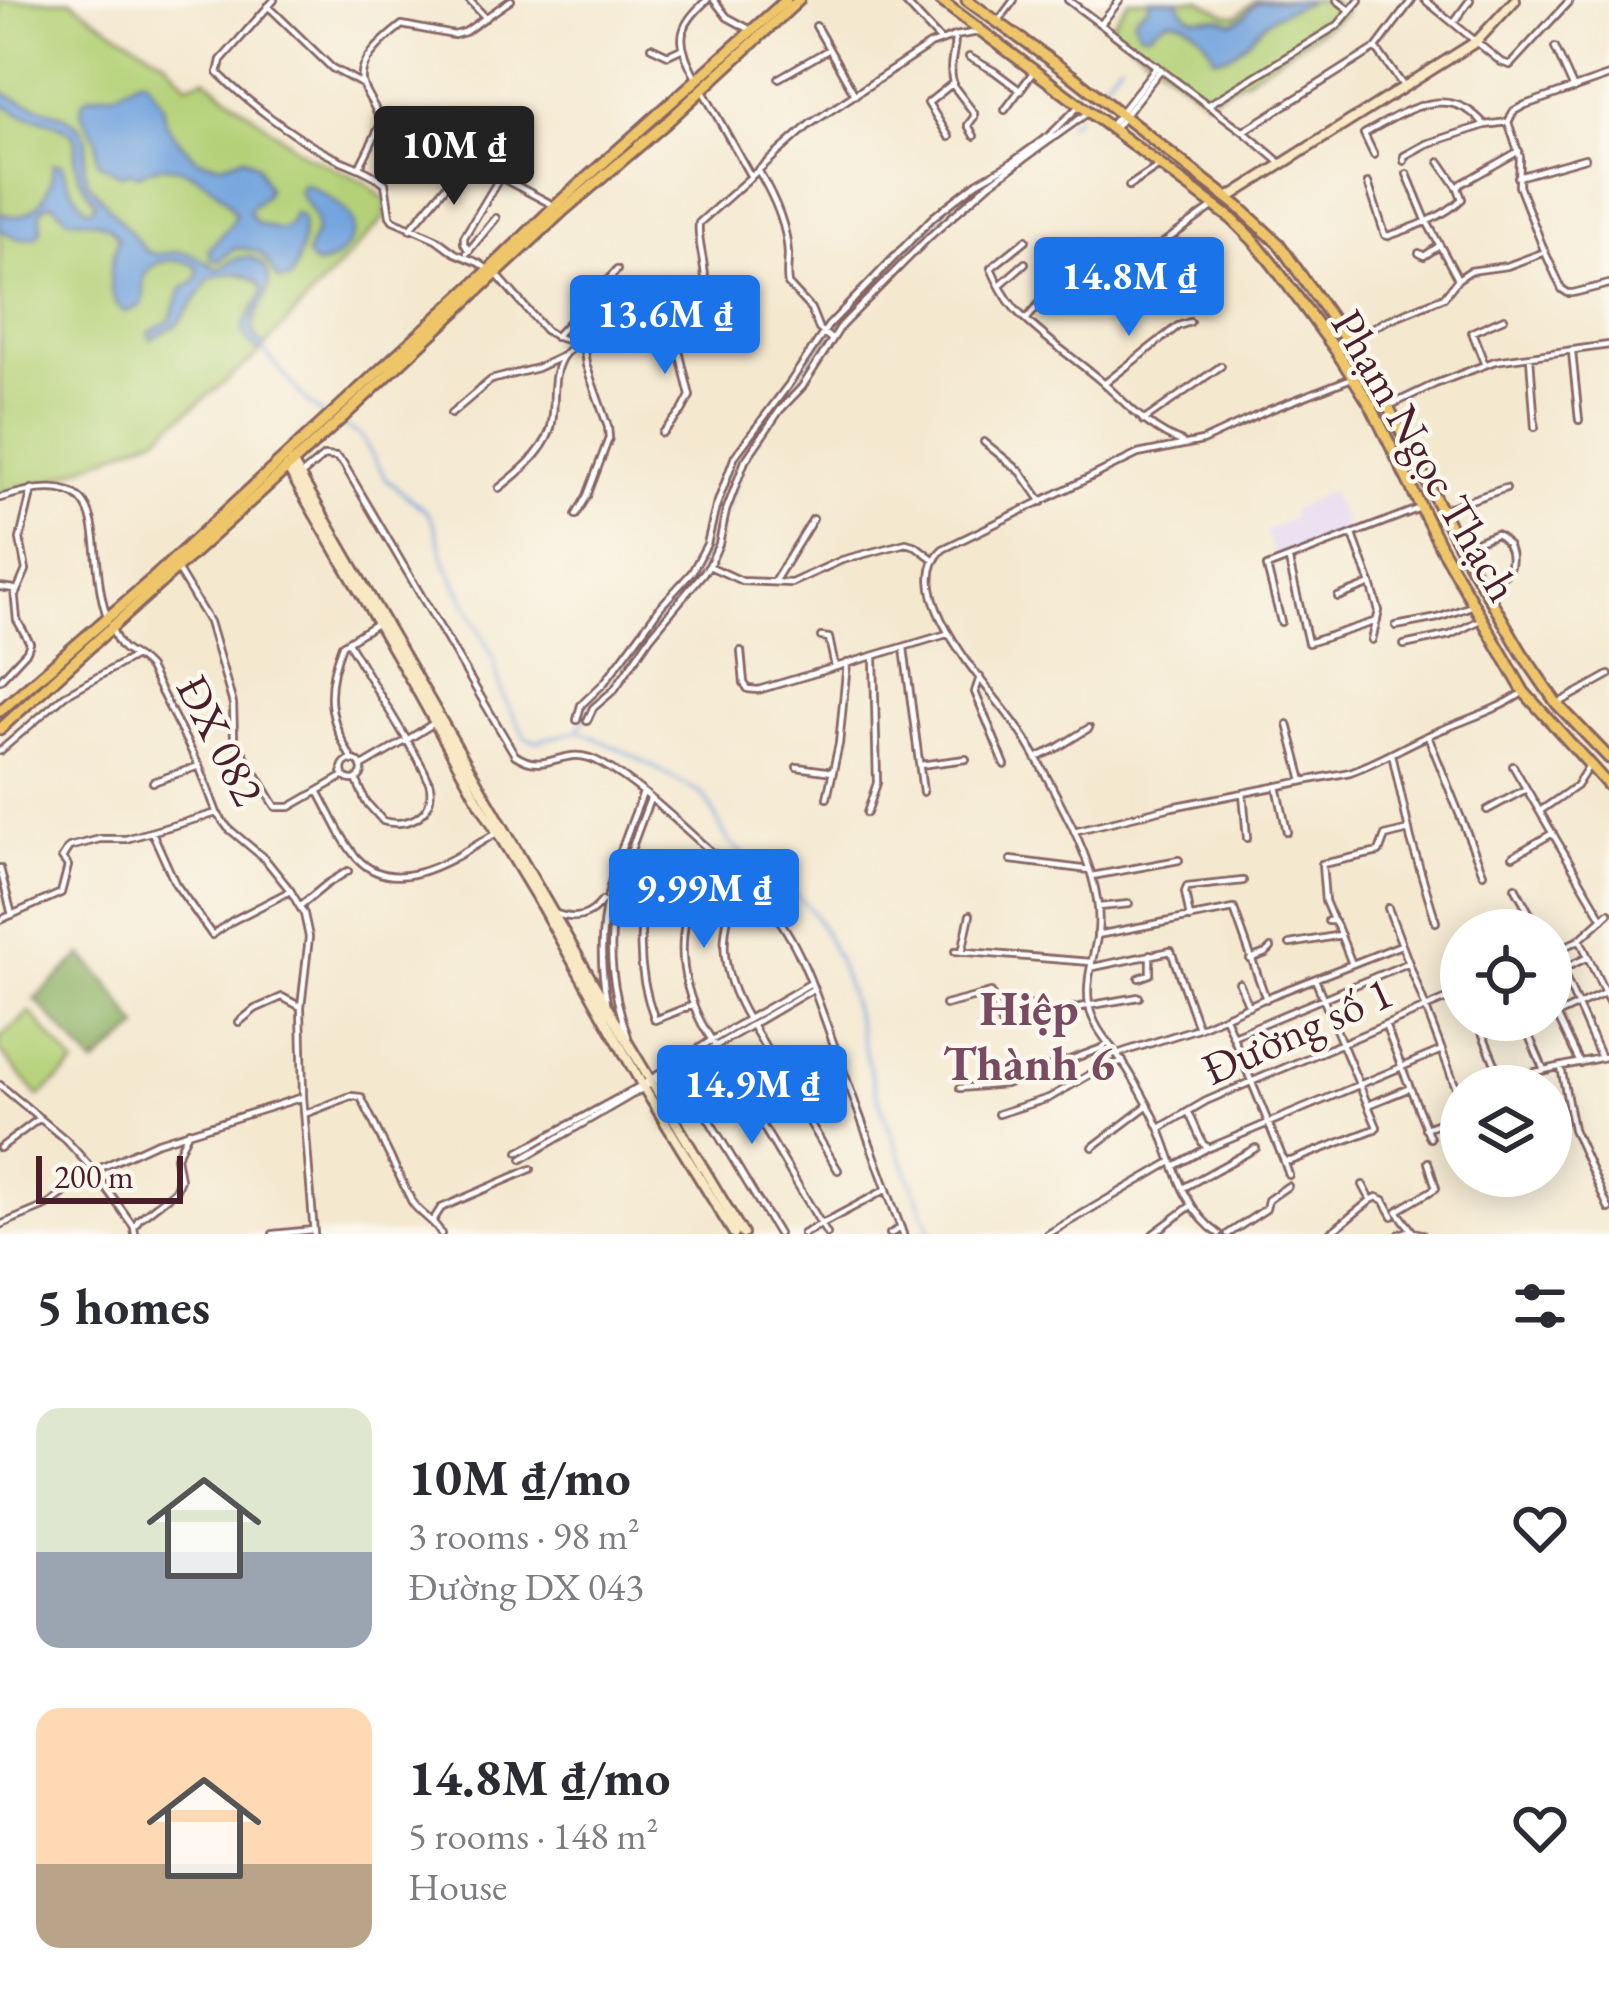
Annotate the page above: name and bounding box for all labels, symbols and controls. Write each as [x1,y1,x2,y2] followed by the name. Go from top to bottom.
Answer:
[370,106,538,208] pin: 10M ₫
[401,119,507,170] text: 10M ₫
[1018,237,1240,339] pin: 14.8M ₫
[1061,250,1197,301] text: 14.8M ₫
[554,275,776,377] pin: 13.6M ₫
[597,288,733,339] text: 13.6M ₫
[1319,299,1533,611] street label: Phạm Ngọc Thạch
[164,665,278,815] street label: ĐX 082
[593,849,815,951] pin: 9.99M ₫
[636,862,772,913] text: 9.99M ₫
[1440,909,1572,1197] map controls
[1440,909,1572,1041] button: locate
[1193,962,1401,1098] street label: Đường số 1
[943,977,1115,1094] district label: Hiệp Thành 6
[641,1045,863,1147] pin: 14.9M ₫
[684,1058,820,1109] text: 14.9M ₫
[1440,1065,1572,1197] button: layers
[36,1150,183,1203] scale bar
[54,1155,134,1198] text: 200 m
[36,1273,210,1339] text: 5 homes
[1507,1273,1573,1339] icon: filters
[408,1444,631,1510] text: 10M ₫/mo
[132,1456,276,1600] icon: home
[1507,1495,1573,1561] icon: heart
[408,1510,640,1561] text: 3 rooms · 98 m²
[408,1561,644,1612] text: Đường DX 043
[408,1744,670,1810] text: 14.8M ₫/mo
[132,1756,276,1900] icon: home
[1507,1795,1573,1861] icon: heart
[408,1810,659,1861] text: 5 rooms · 148 m²
[408,1861,507,1912] text: House

